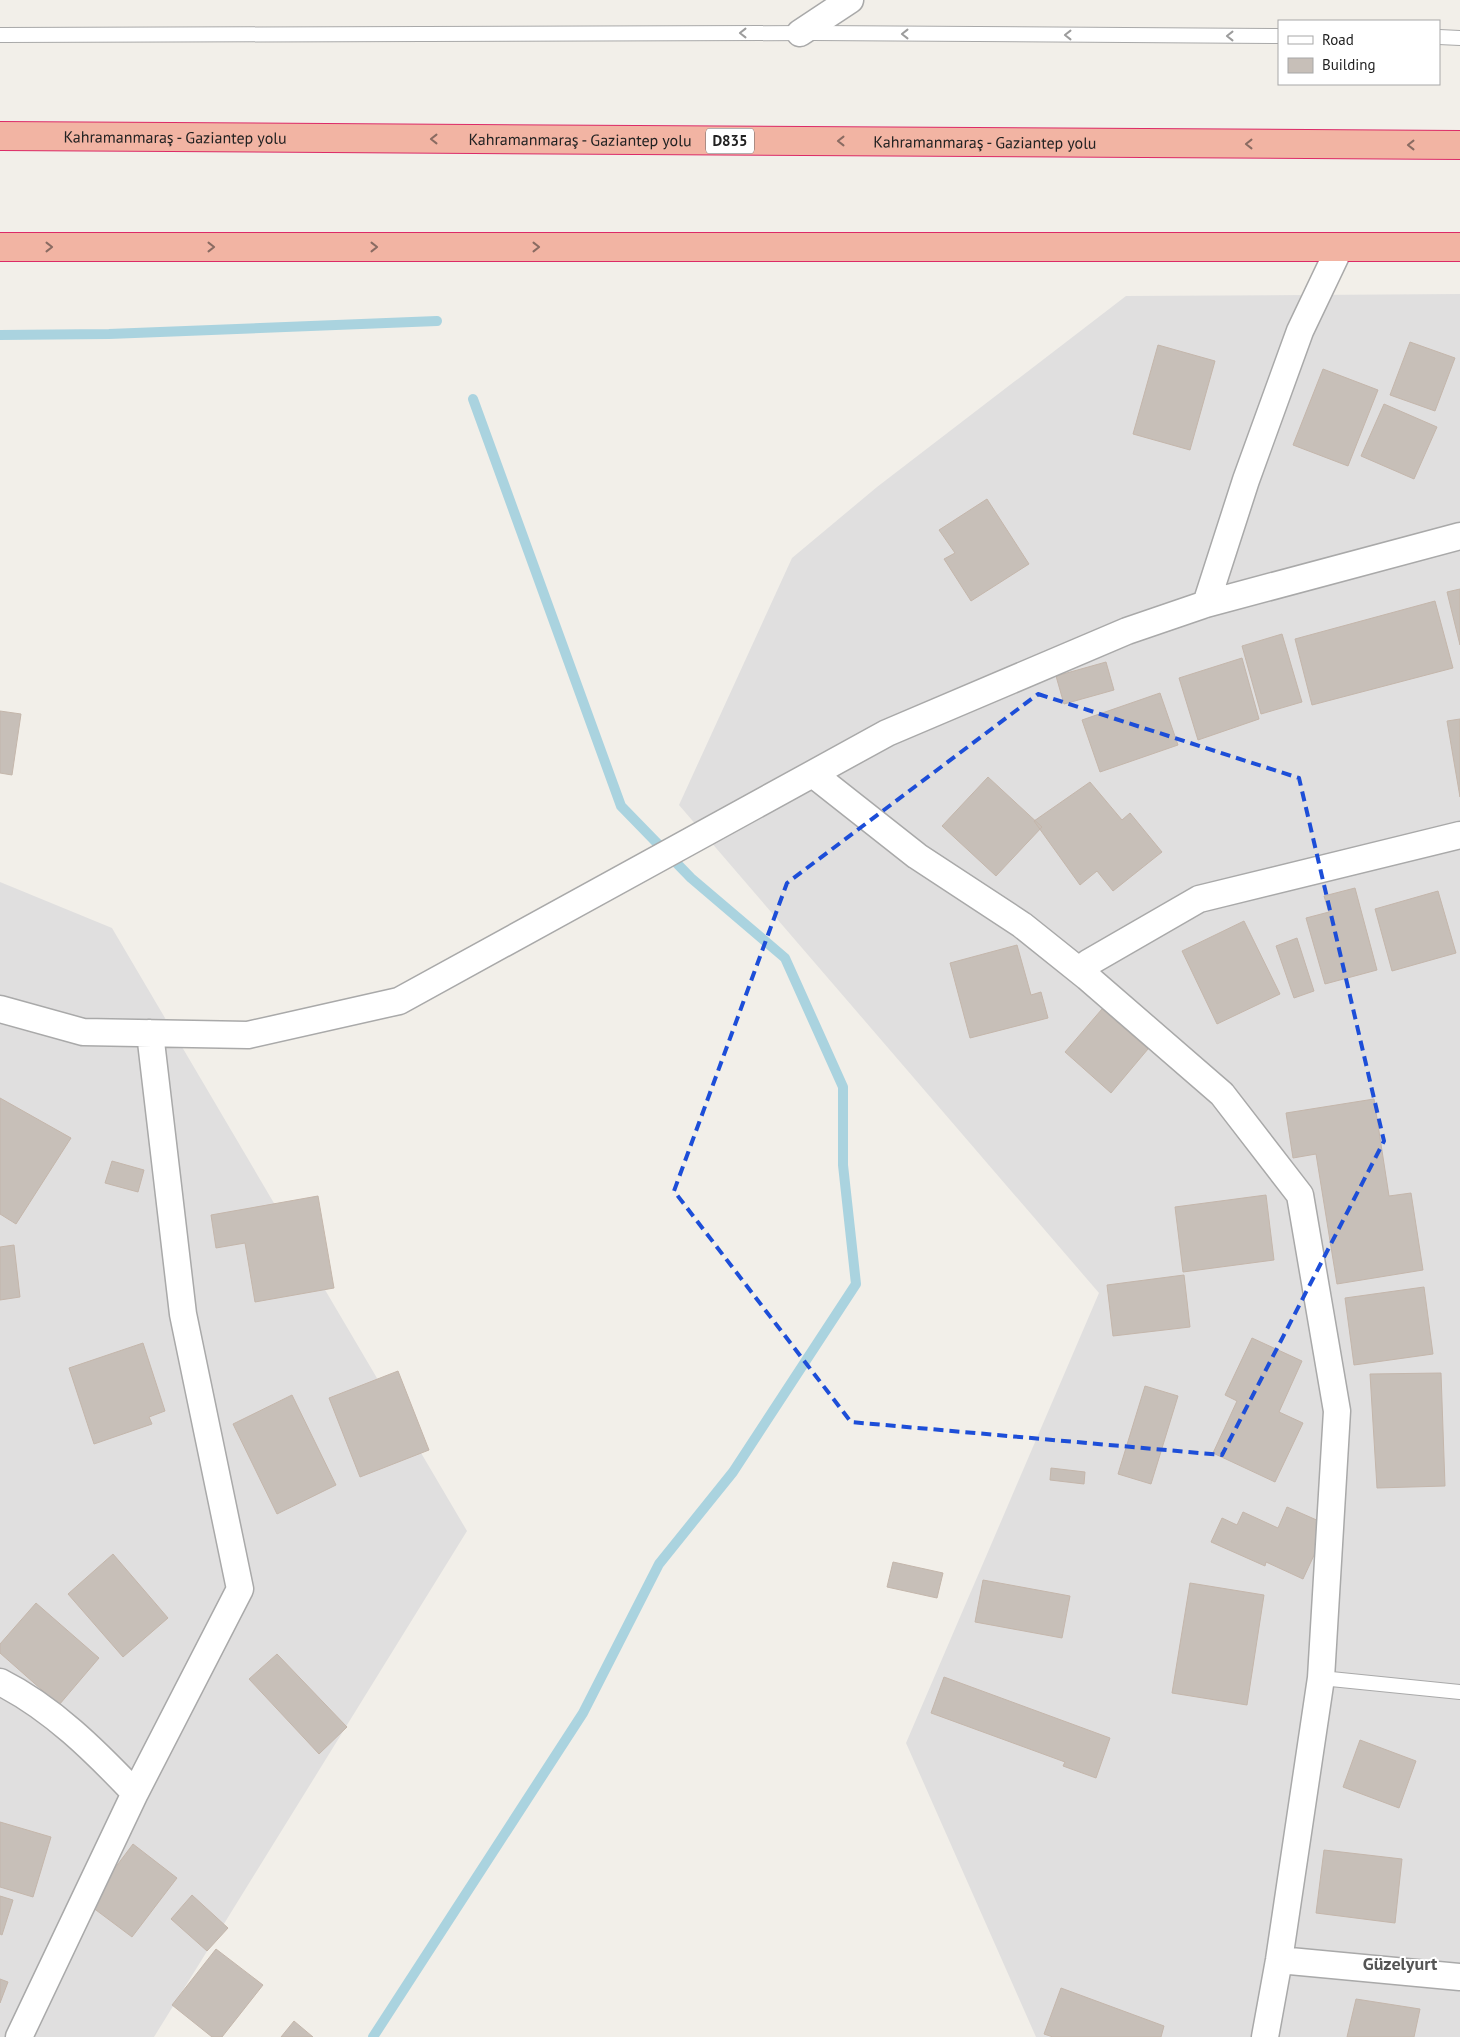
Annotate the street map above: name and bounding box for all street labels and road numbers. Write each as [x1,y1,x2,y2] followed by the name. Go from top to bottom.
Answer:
[63,126,287,148] street label: Kahramanmaraş - Gaziantep yolu
[706,128,754,154] road number: D835
[468,129,692,150] street label: Kahramanmaraş - Gaziantep yolu
[873,131,1097,153] street label: Kahramanmaraş - Gaziantep yolu

